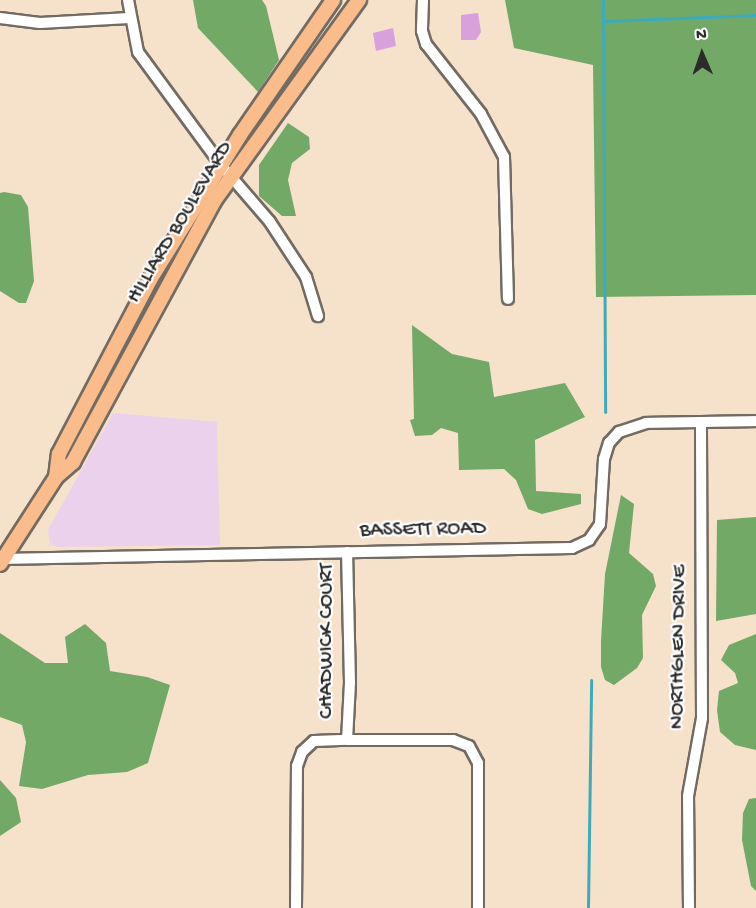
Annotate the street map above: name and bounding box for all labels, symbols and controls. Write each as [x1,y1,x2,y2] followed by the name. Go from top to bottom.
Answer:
[672,24,732,84] north arrow
[696,26,707,45] text: N
[123,137,239,309] street label: HILLIARD BOULEVARD
[360,517,486,545] street label: BASSETT ROAD
[315,563,341,719] street label: CHADWICK COURT
[666,564,694,730] street label: NORTHGLEN DRIVE

